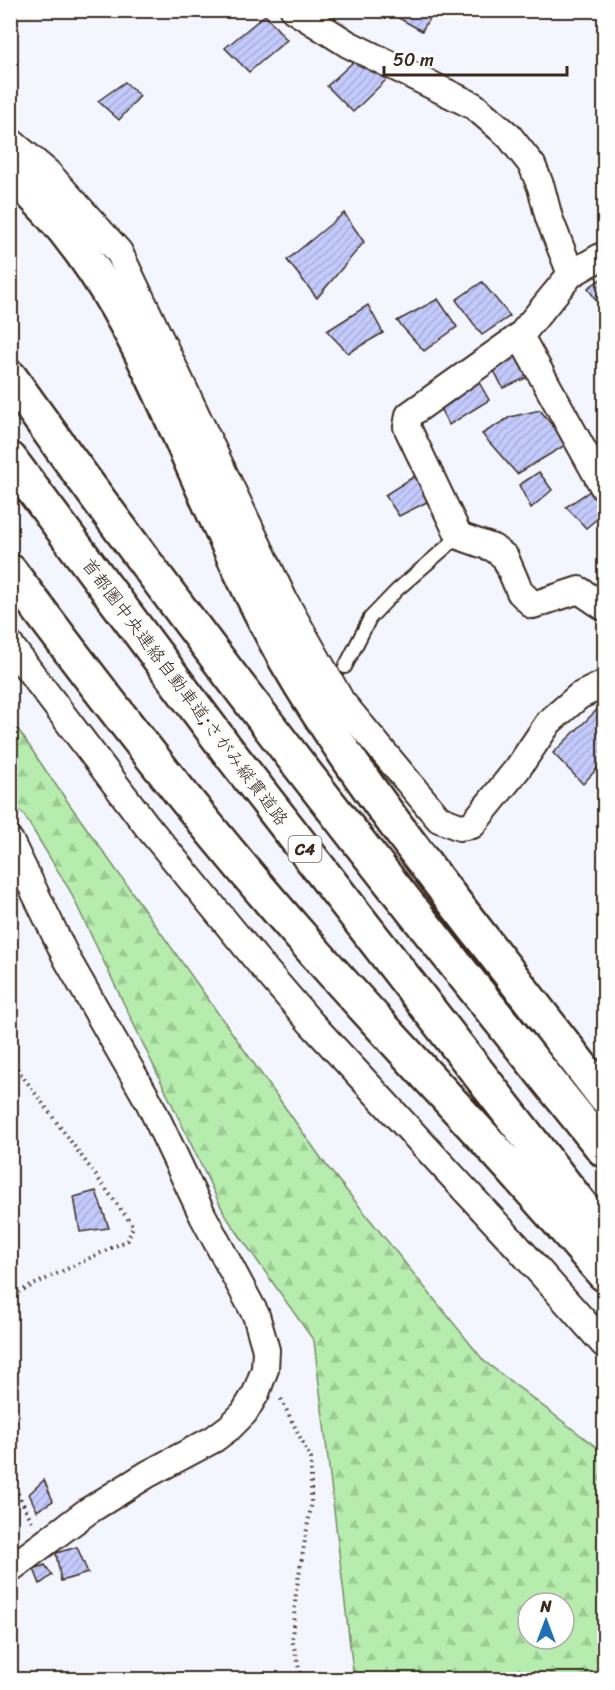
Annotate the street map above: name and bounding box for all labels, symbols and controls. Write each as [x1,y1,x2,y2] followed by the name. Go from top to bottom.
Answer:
[384,39,567,77] scale bar
[393,44,434,76] text: 50 m
[73,551,297,833] street label: 首都圏中央連絡自動車道;さがみ縦貫道路
[288,836,322,862] road number: C4
[516,1591,576,1651] north arrow
[539,1592,552,1621] text: N

